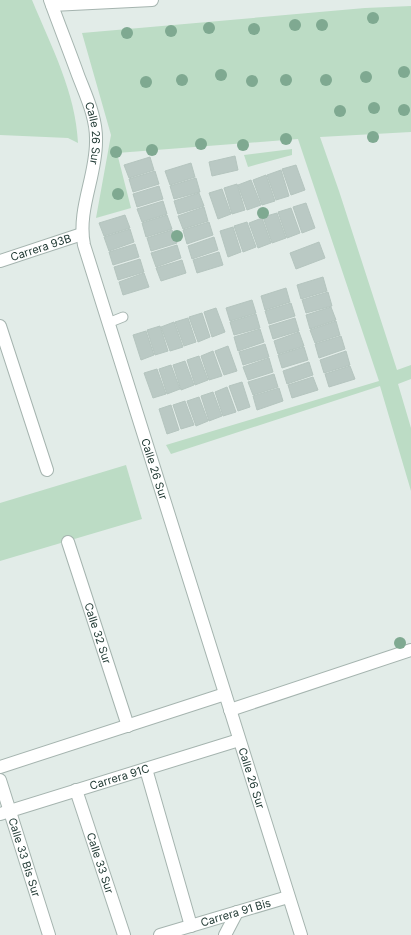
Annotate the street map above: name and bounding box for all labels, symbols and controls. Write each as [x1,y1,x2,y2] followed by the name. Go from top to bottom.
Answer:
[82,100,103,166] street label: Calle 26 Sur
[9,231,73,264] street label: Carrera 93B
[138,437,171,501] street label: Calle 26 Sur
[81,601,114,666] street label: Calle 32 Sur
[235,746,268,810] street label: Calle 26 Sur
[88,761,151,793] street label: Carrera 91C
[5,816,43,899] street label: Calle 33 Bis Sur
[84,831,117,895] street label: Calle 33 Sur
[199,895,273,930] street label: Carrera 91 Bis

